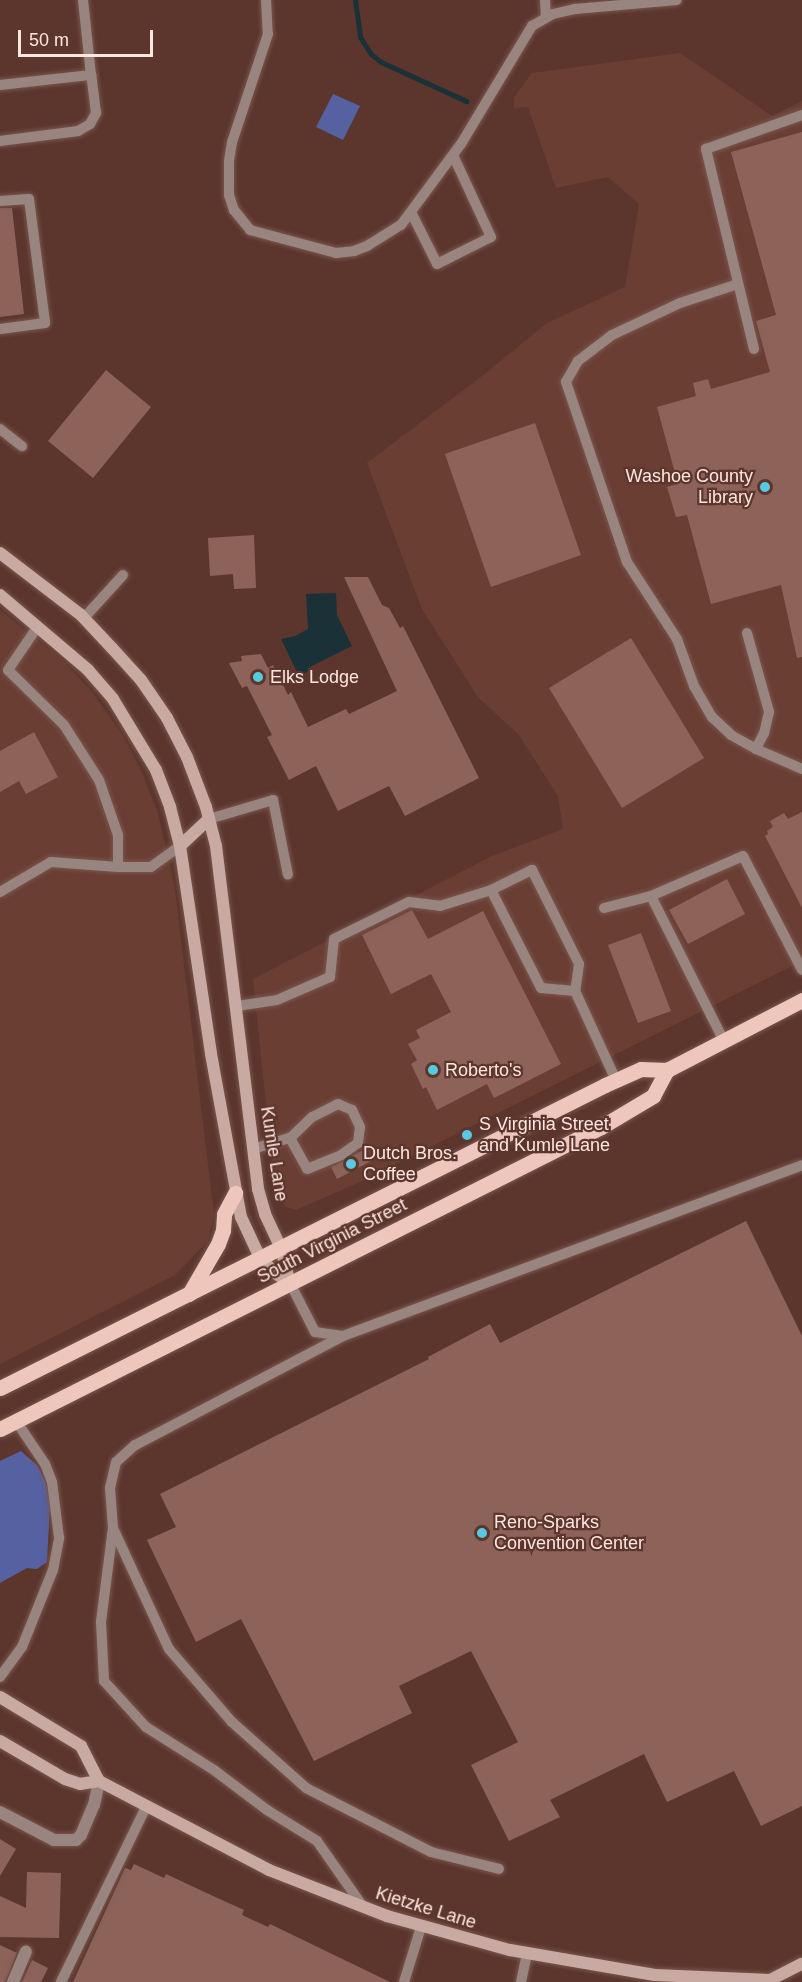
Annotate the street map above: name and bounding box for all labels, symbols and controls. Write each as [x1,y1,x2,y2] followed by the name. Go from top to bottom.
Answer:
[21,18,156,56] scale bar
[29,30,69,50] text: 50 m
[626,466,753,508] place label: Washoe County Library
[758,480,772,494] marker: Washoe County Library
[270,666,359,688] place label: Elks Lodge
[251,670,265,684] marker: Elks Lodge
[445,1059,521,1081] place label: Roberto's
[426,1063,440,1077] marker: Roberto's
[256,1105,292,1203] street label: Kumle Lane
[479,1114,610,1156] place label: S Virginia Street and Kumle Lane
[460,1128,474,1142] marker: S Virginia Street and Kumle Lane
[363,1143,457,1186] place label: Dutch Bros. Coffee
[344,1157,358,1171] marker: Dutch Bros. Coffee
[254,1194,410,1288] street label: South Virginia Street
[494,1512,644,1555] place label: Reno-Sparks Convention Center
[475,1526,489,1540] marker: Reno-Sparks Convention Center
[373,1882,479,1934] street label: Kietzke Lane

